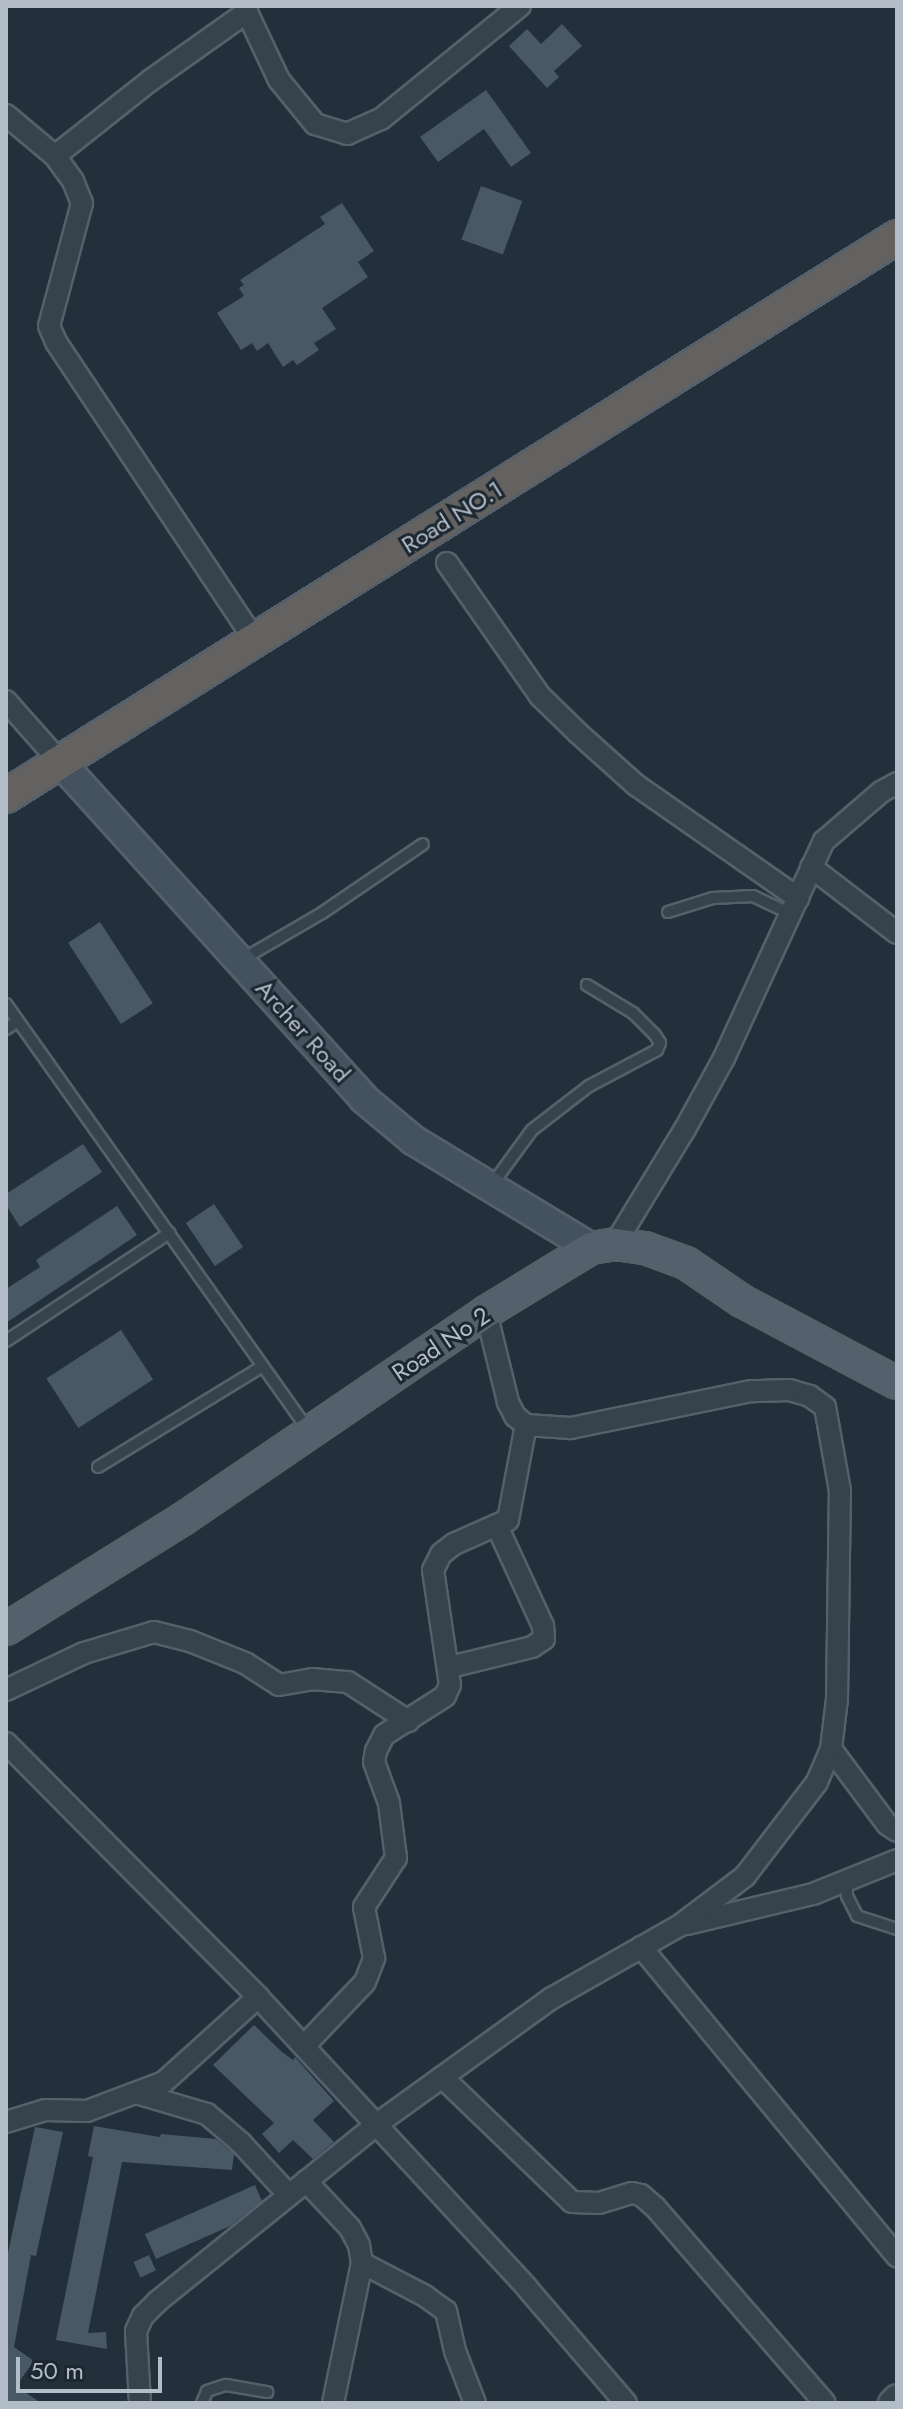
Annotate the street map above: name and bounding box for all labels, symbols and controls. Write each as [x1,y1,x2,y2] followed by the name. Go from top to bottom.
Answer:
[396,475,508,559] street label: Road NO.1
[250,974,356,1088] street label: Archer Road
[387,1301,495,1387] street label: Road No 2
[20,2341,166,2391] scale bar
[30,2353,84,2388] text: 50 m

